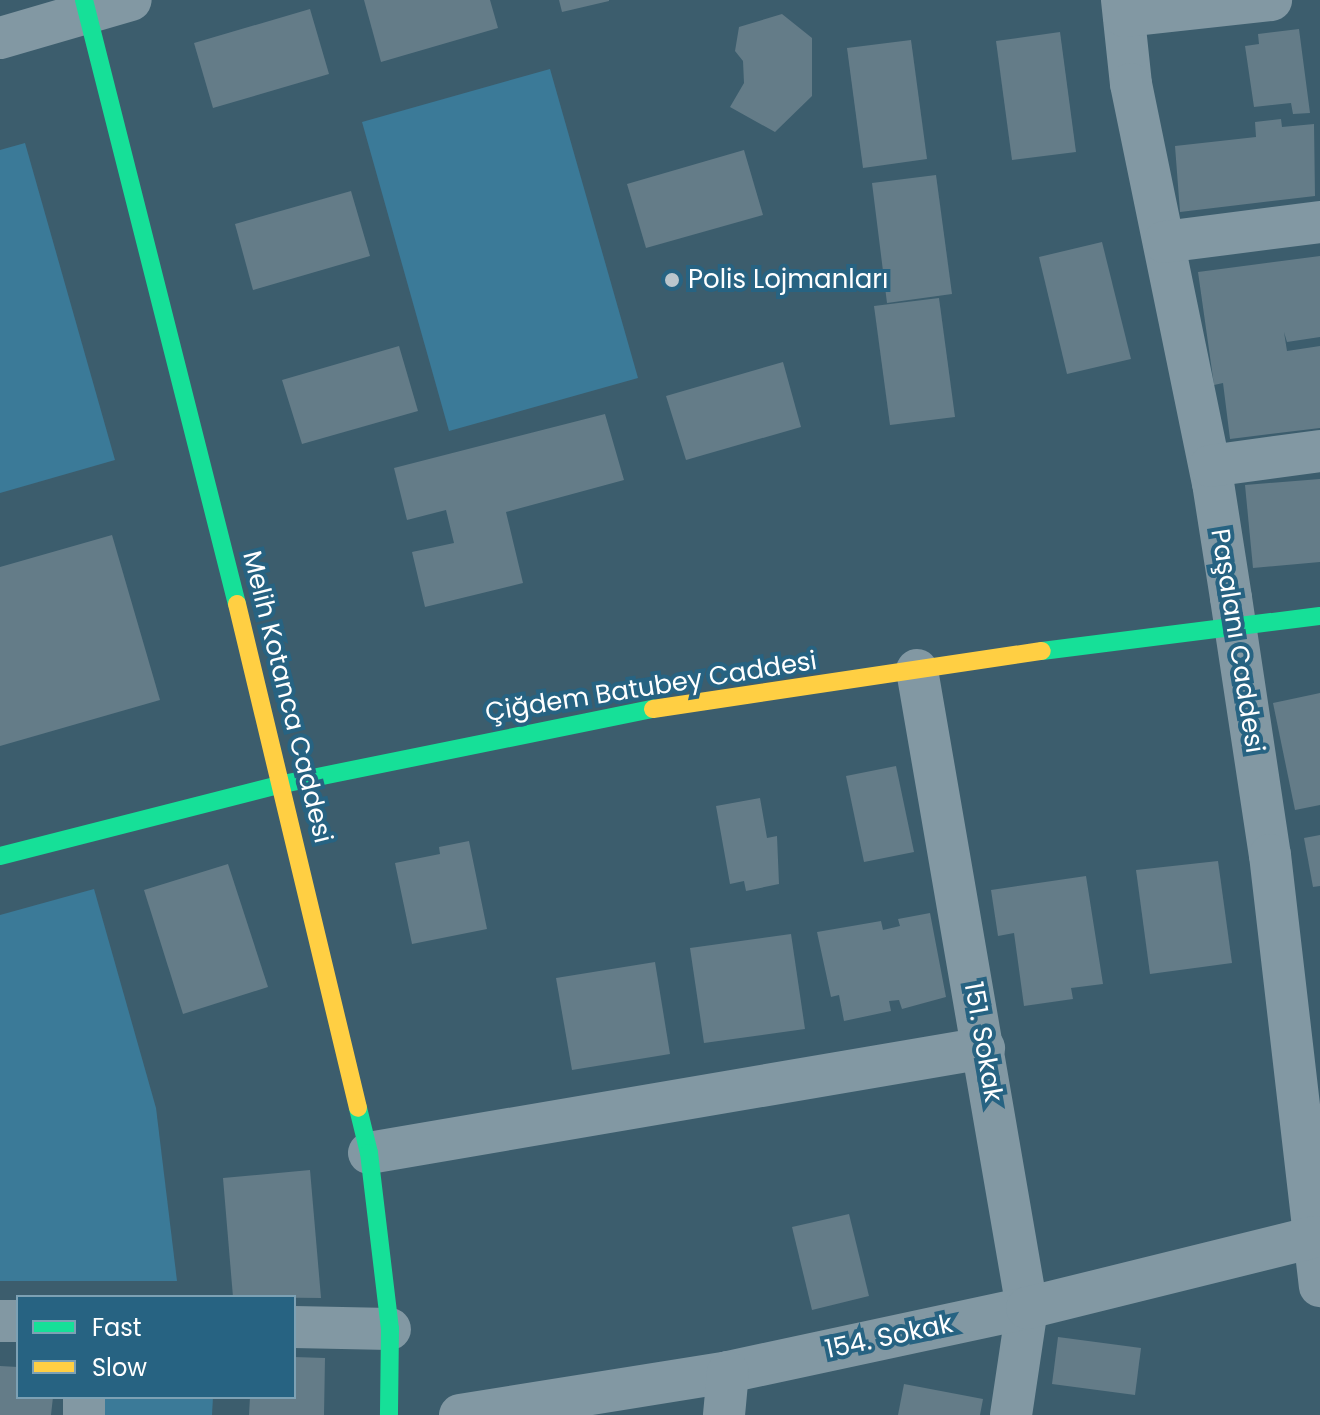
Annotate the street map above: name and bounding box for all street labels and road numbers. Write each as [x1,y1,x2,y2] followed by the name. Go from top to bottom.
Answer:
[1204,527,1270,755] street label: Paşalanı Caddesi
[236,548,338,846] street label: Melih Kotanca Caddesi
[483,645,819,729] street label: Çiğdem Batubey Caddesi
[957,979,1009,1105] street label: 151. Sokak
[822,1308,956,1366] street label: 154. Sokak

